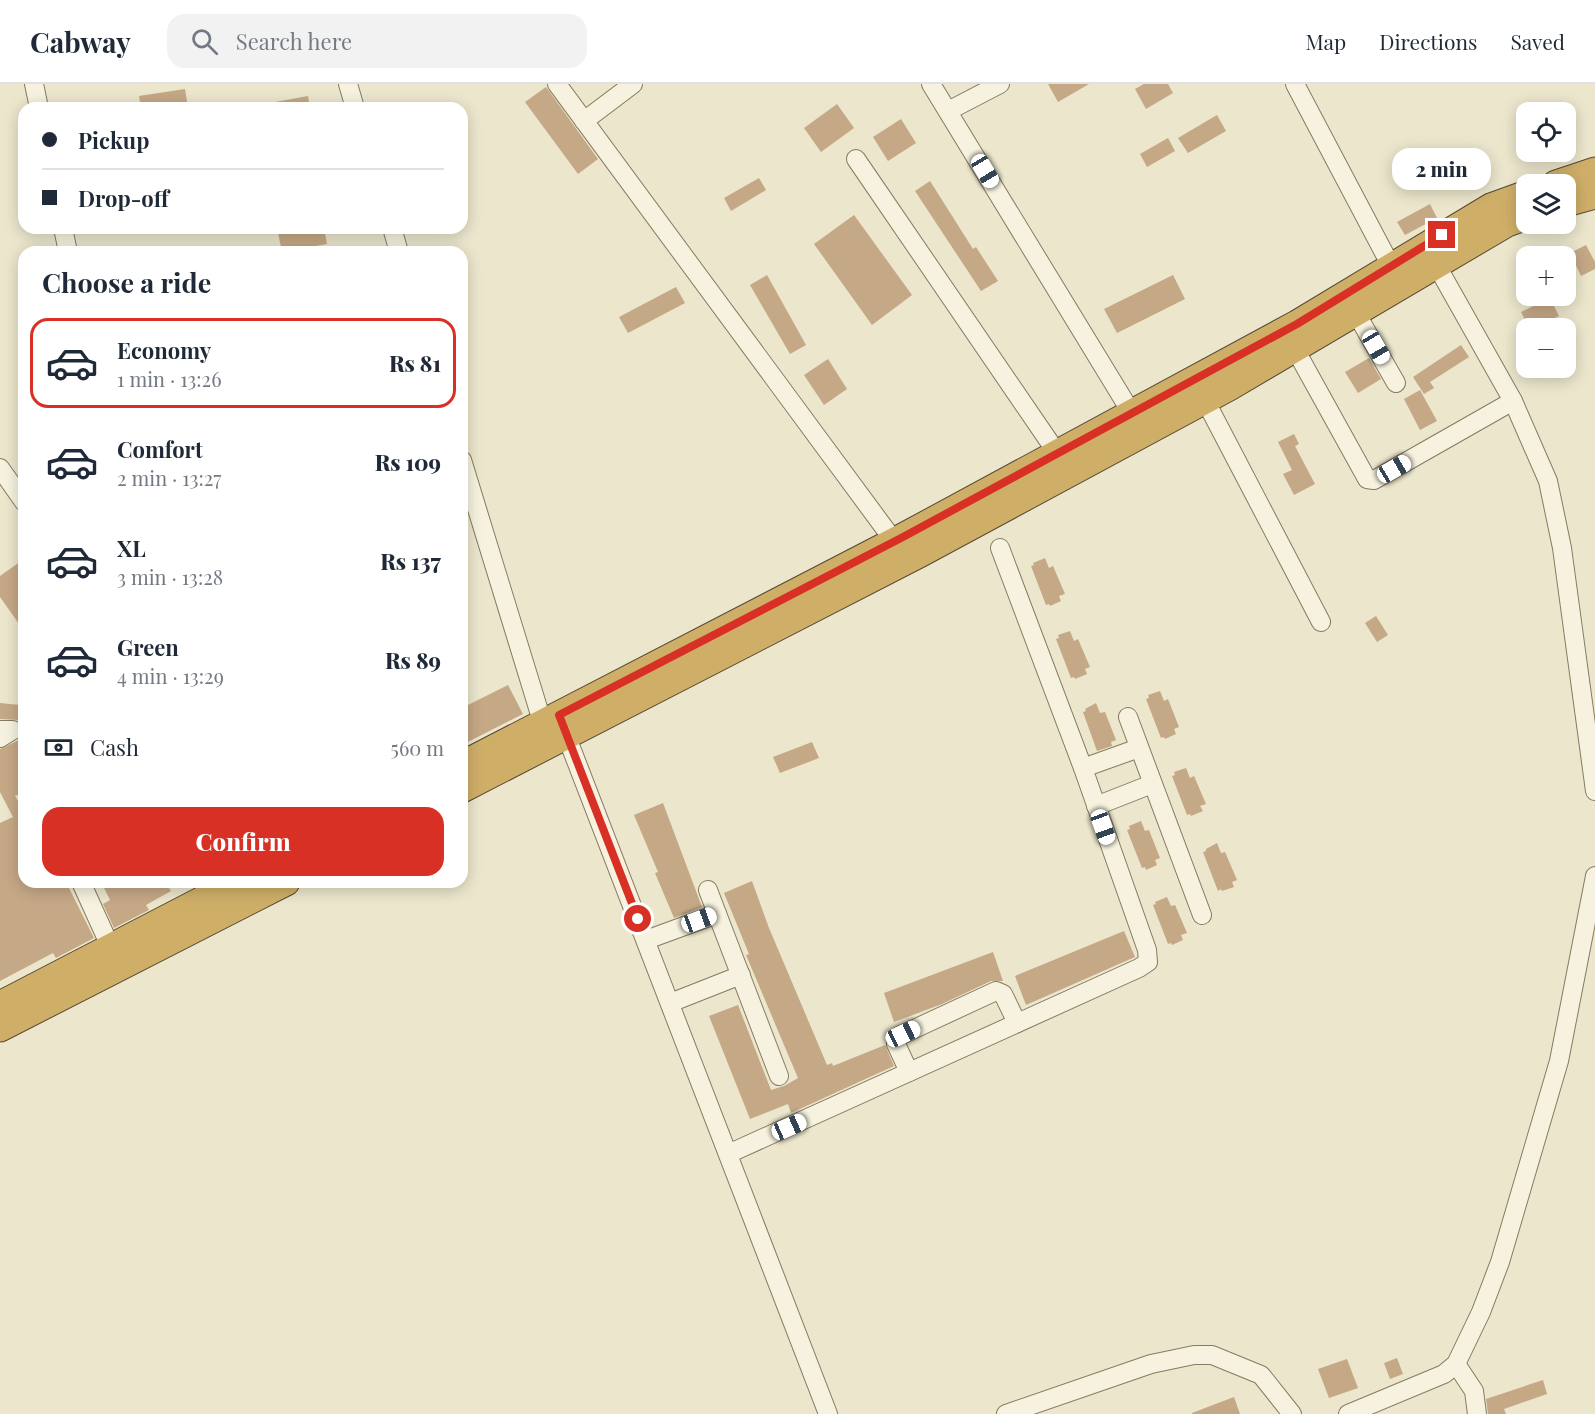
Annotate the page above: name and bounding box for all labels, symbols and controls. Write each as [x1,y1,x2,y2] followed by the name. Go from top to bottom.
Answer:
[167,14,587,68] search box
[30,23,131,60] text: Cabway
[188,25,221,58] icon: search
[236,26,352,56] text: Search here
[1305,27,1346,55] text: Map
[1379,27,1477,55] text: Directions
[1510,27,1565,55] text: Saved
[1516,102,1576,378] map controls
[1516,102,1576,162] button: locate
[78,125,149,155] text: Pickup
[1392,148,1492,190] callout: 2 min
[968,151,1002,191] car
[1415,155,1468,182] text: 2 min
[1516,174,1576,234] button: layers
[78,183,169,213] text: Drop-off
[1428,221,1455,248] route end
[1516,246,1576,306] button: +
[42,264,211,300] text: Choose a ride
[1516,318,1576,378] button: −
[1359,327,1393,367] car
[117,335,211,365] text: Economy
[45,336,99,390] icon: car
[389,348,441,378] text: Rs 81
[117,365,222,392] text: 1 min · 13:26
[117,434,203,464] text: Comfort
[45,435,99,489] icon: car
[375,447,441,477] text: Rs 109
[1374,452,1414,486] car
[117,464,221,491] text: 2 min · 13:27
[117,533,146,563] text: XL
[45,534,99,588] icon: car
[380,546,441,576] text: Rs 137
[117,563,223,590] text: 3 min · 13:28
[117,632,179,662] text: Green
[45,633,99,687] icon: car
[385,645,441,675] text: Rs 89
[117,662,224,689] text: 4 min · 13:29
[42,731,75,764] icon: cash
[90,732,139,762] text: Cash
[391,734,444,761] text: 560 m
[42,807,444,876] button: Confirm
[1088,807,1118,847] car
[624,905,651,932] route start
[679,905,719,935] car
[883,1018,923,1050] car
[769,1111,809,1143] car

